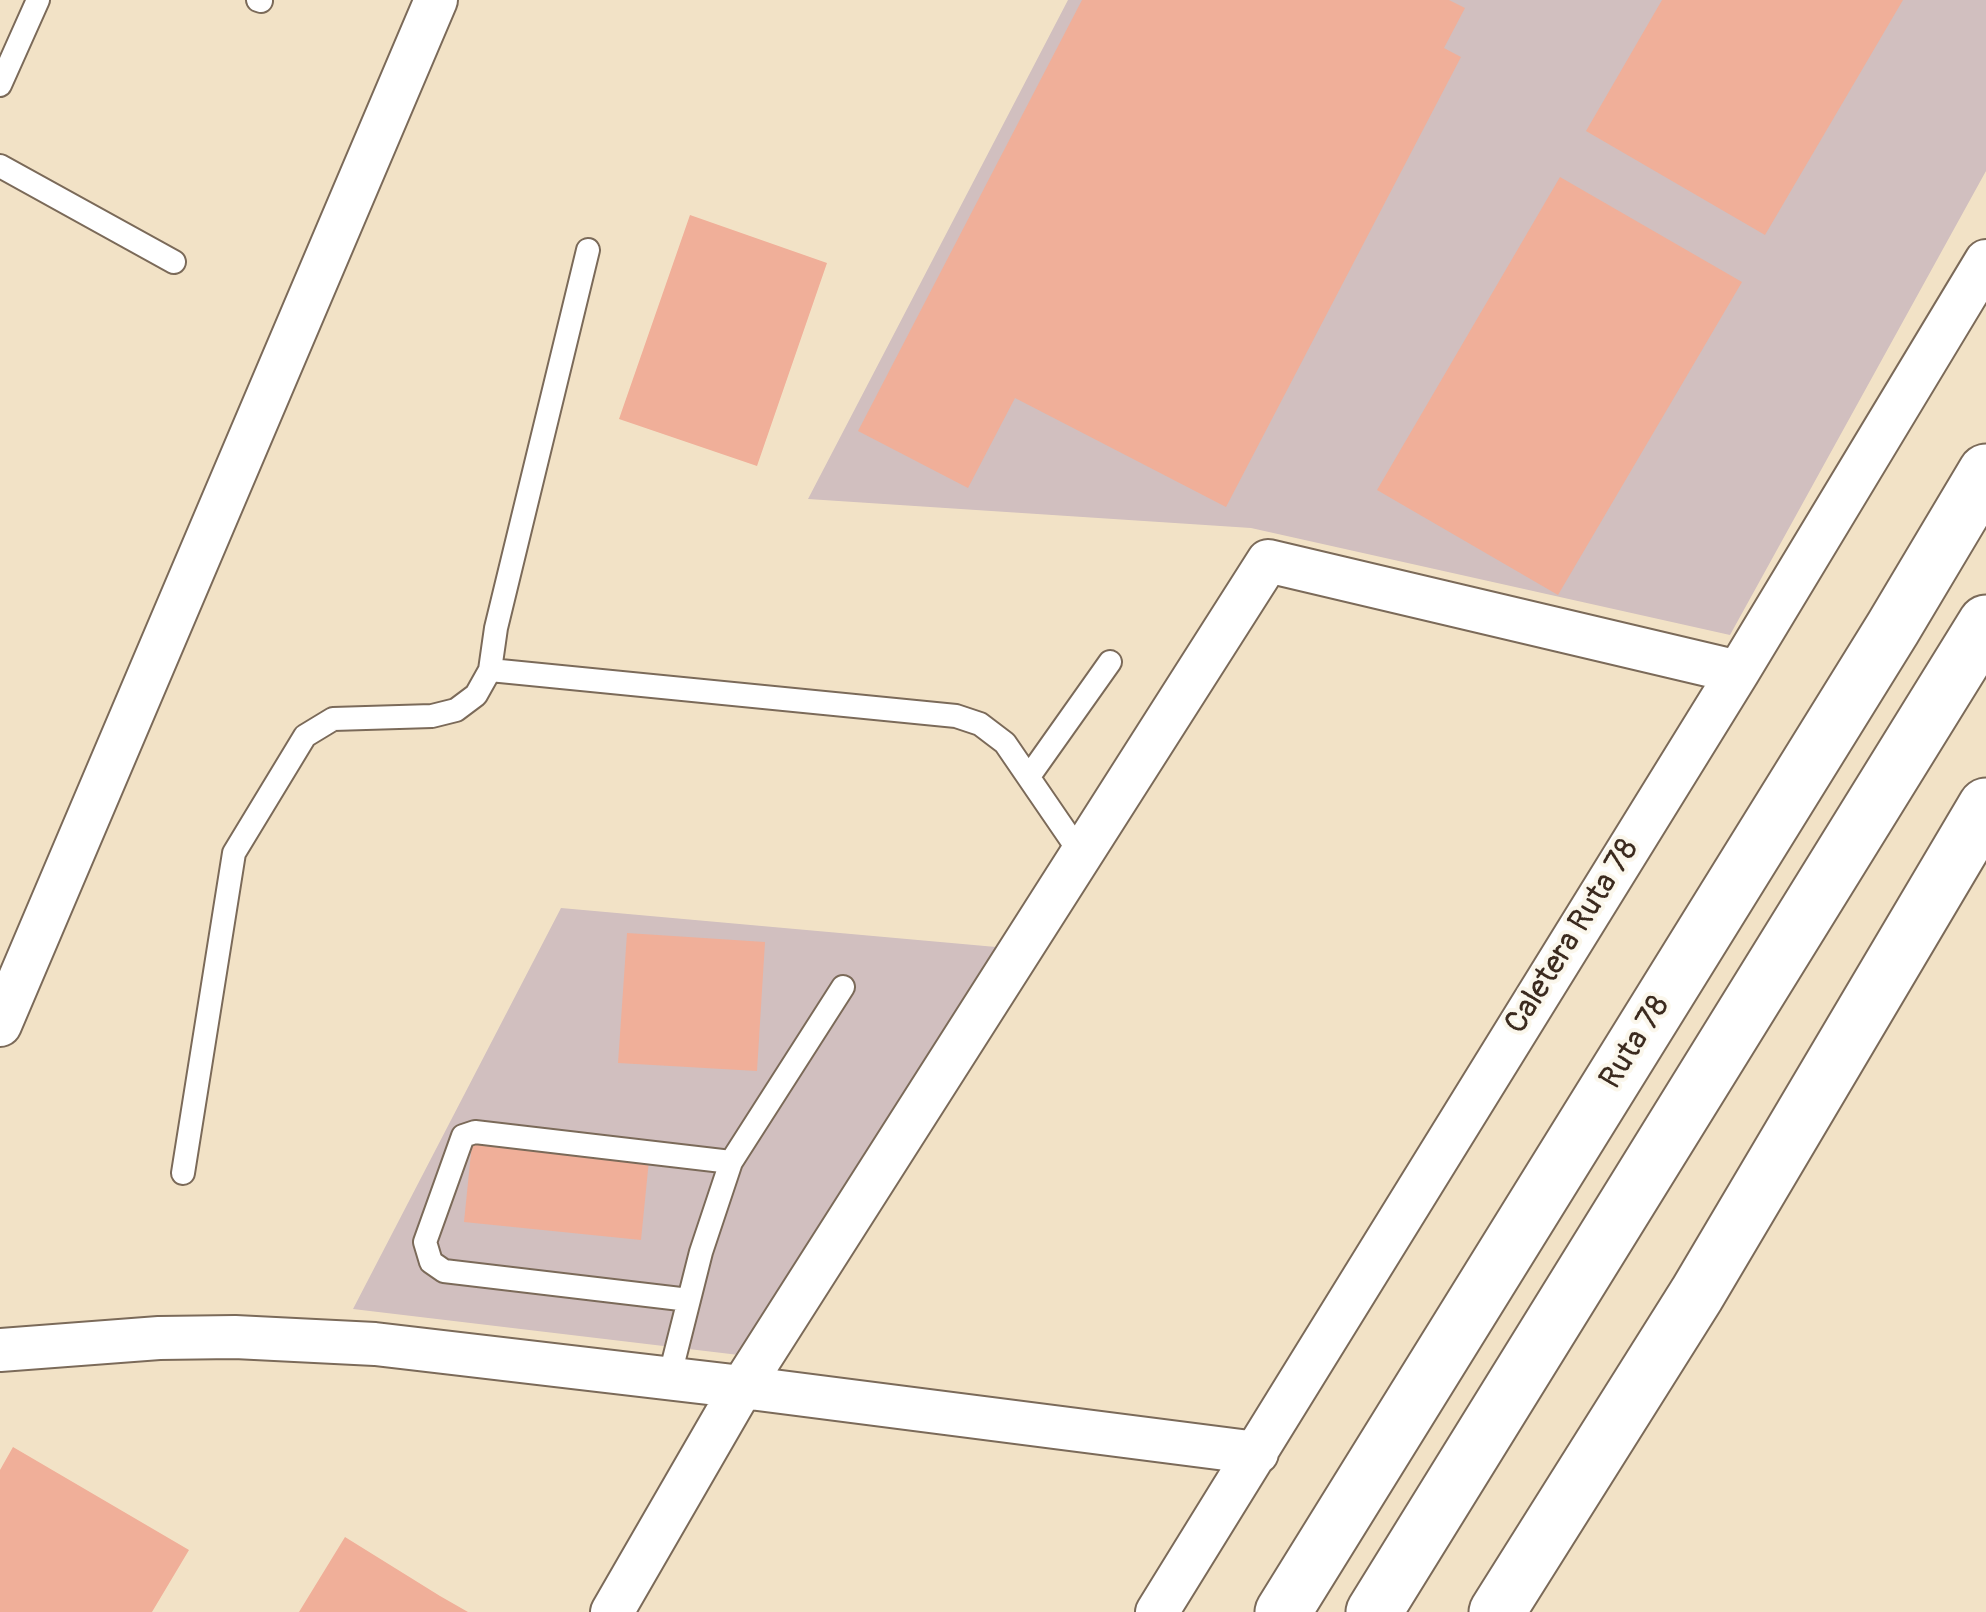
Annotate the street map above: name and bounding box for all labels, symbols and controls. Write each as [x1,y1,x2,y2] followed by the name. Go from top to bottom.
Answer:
[1498,833,1648,1041] street label: Caletera Ruta 78
[1593,989,1679,1097] street label: Ruta 78

